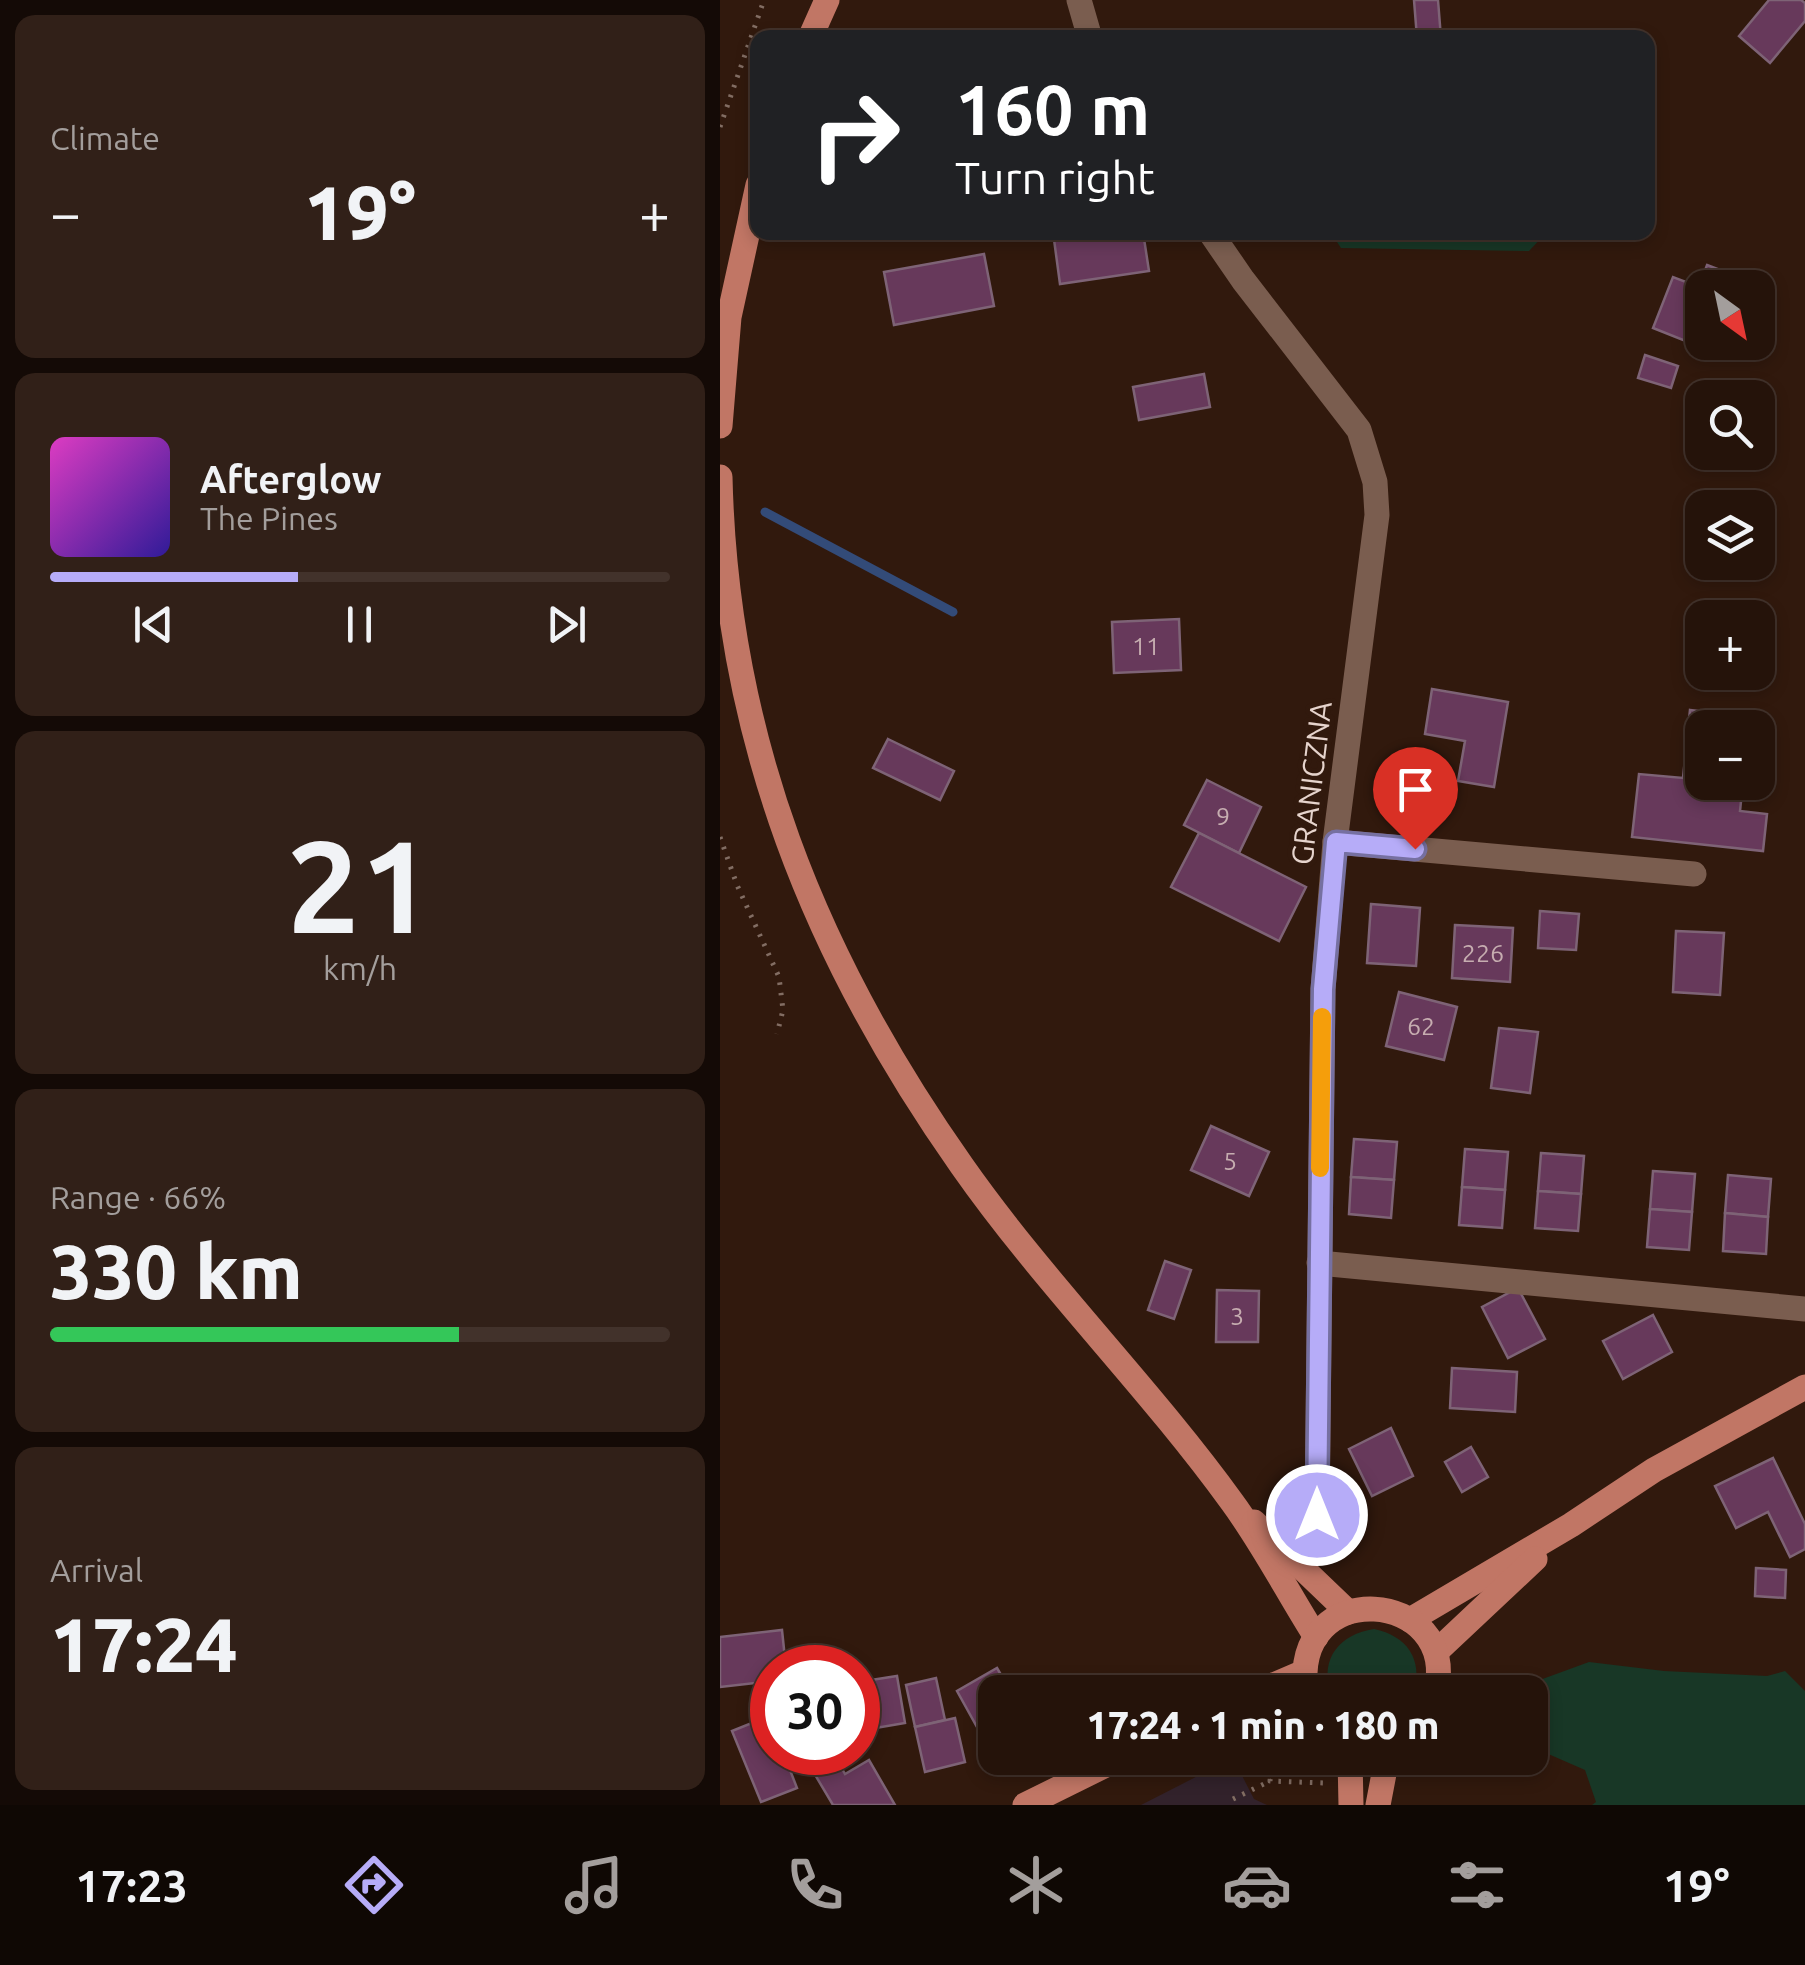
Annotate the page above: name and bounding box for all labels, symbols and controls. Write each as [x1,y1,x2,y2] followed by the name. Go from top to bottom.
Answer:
[790,70,920,200] icon: right
[955,70,1150,148] text: 160 m
[50,120,160,156] text: Climate
[955,152,1155,203] text: Turn right
[304,170,416,254] text: 19°
[50,182,81,243] text: −
[639,182,670,243] text: +
[1685,270,1775,360] north arrow
[1685,270,1775,800] map controls
[1685,380,1775,470] button: search
[200,458,382,500] text: Afterglow
[1685,490,1775,580] button: layers
[200,500,338,536] text: The Pines
[126,597,181,652] icon: previous
[332,597,387,652] icon: pause
[539,597,594,652] icon: next
[1685,600,1775,690] button: +
[1132,632,1160,660] house number: 11
[1284,699,1338,867] street label: GRANICZNA
[1685,710,1775,800] button: −
[1373,747,1458,850] pin
[1388,762,1443,817] icon: arrive
[1216,802,1230,830] house number: 9
[287,812,433,958] text: 21
[1462,939,1504,967] house number: 226
[323,950,397,986] text: km/h
[1407,1012,1435,1040] house number: 62
[1223,1147,1237,1175] house number: 5
[50,1179,226,1215] text: Range · 66%
[50,1229,303,1313] text: 330 km
[1230,1302,1244,1330] house number: 3
[1265,1463,1369,1567] position arrow
[50,1552,143,1588] text: Arrival
[50,1602,238,1686] text: 17:24
[750,1645,880,1775] speed limit sign: 30
[1086,1704,1440,1746] text: 17:24 · 1 min · 180 m
[339,1850,409,1920] icon: directions
[559,1850,629,1920] icon: music
[780,1850,850,1920] icon: phone
[1001,1850,1071,1920] icon: climate
[1222,1850,1292,1920] icon: car
[1442,1850,1512,1920] icon: filters
[75,1860,188,1911] text: 17:23
[1663,1860,1730,1911] text: 19°

